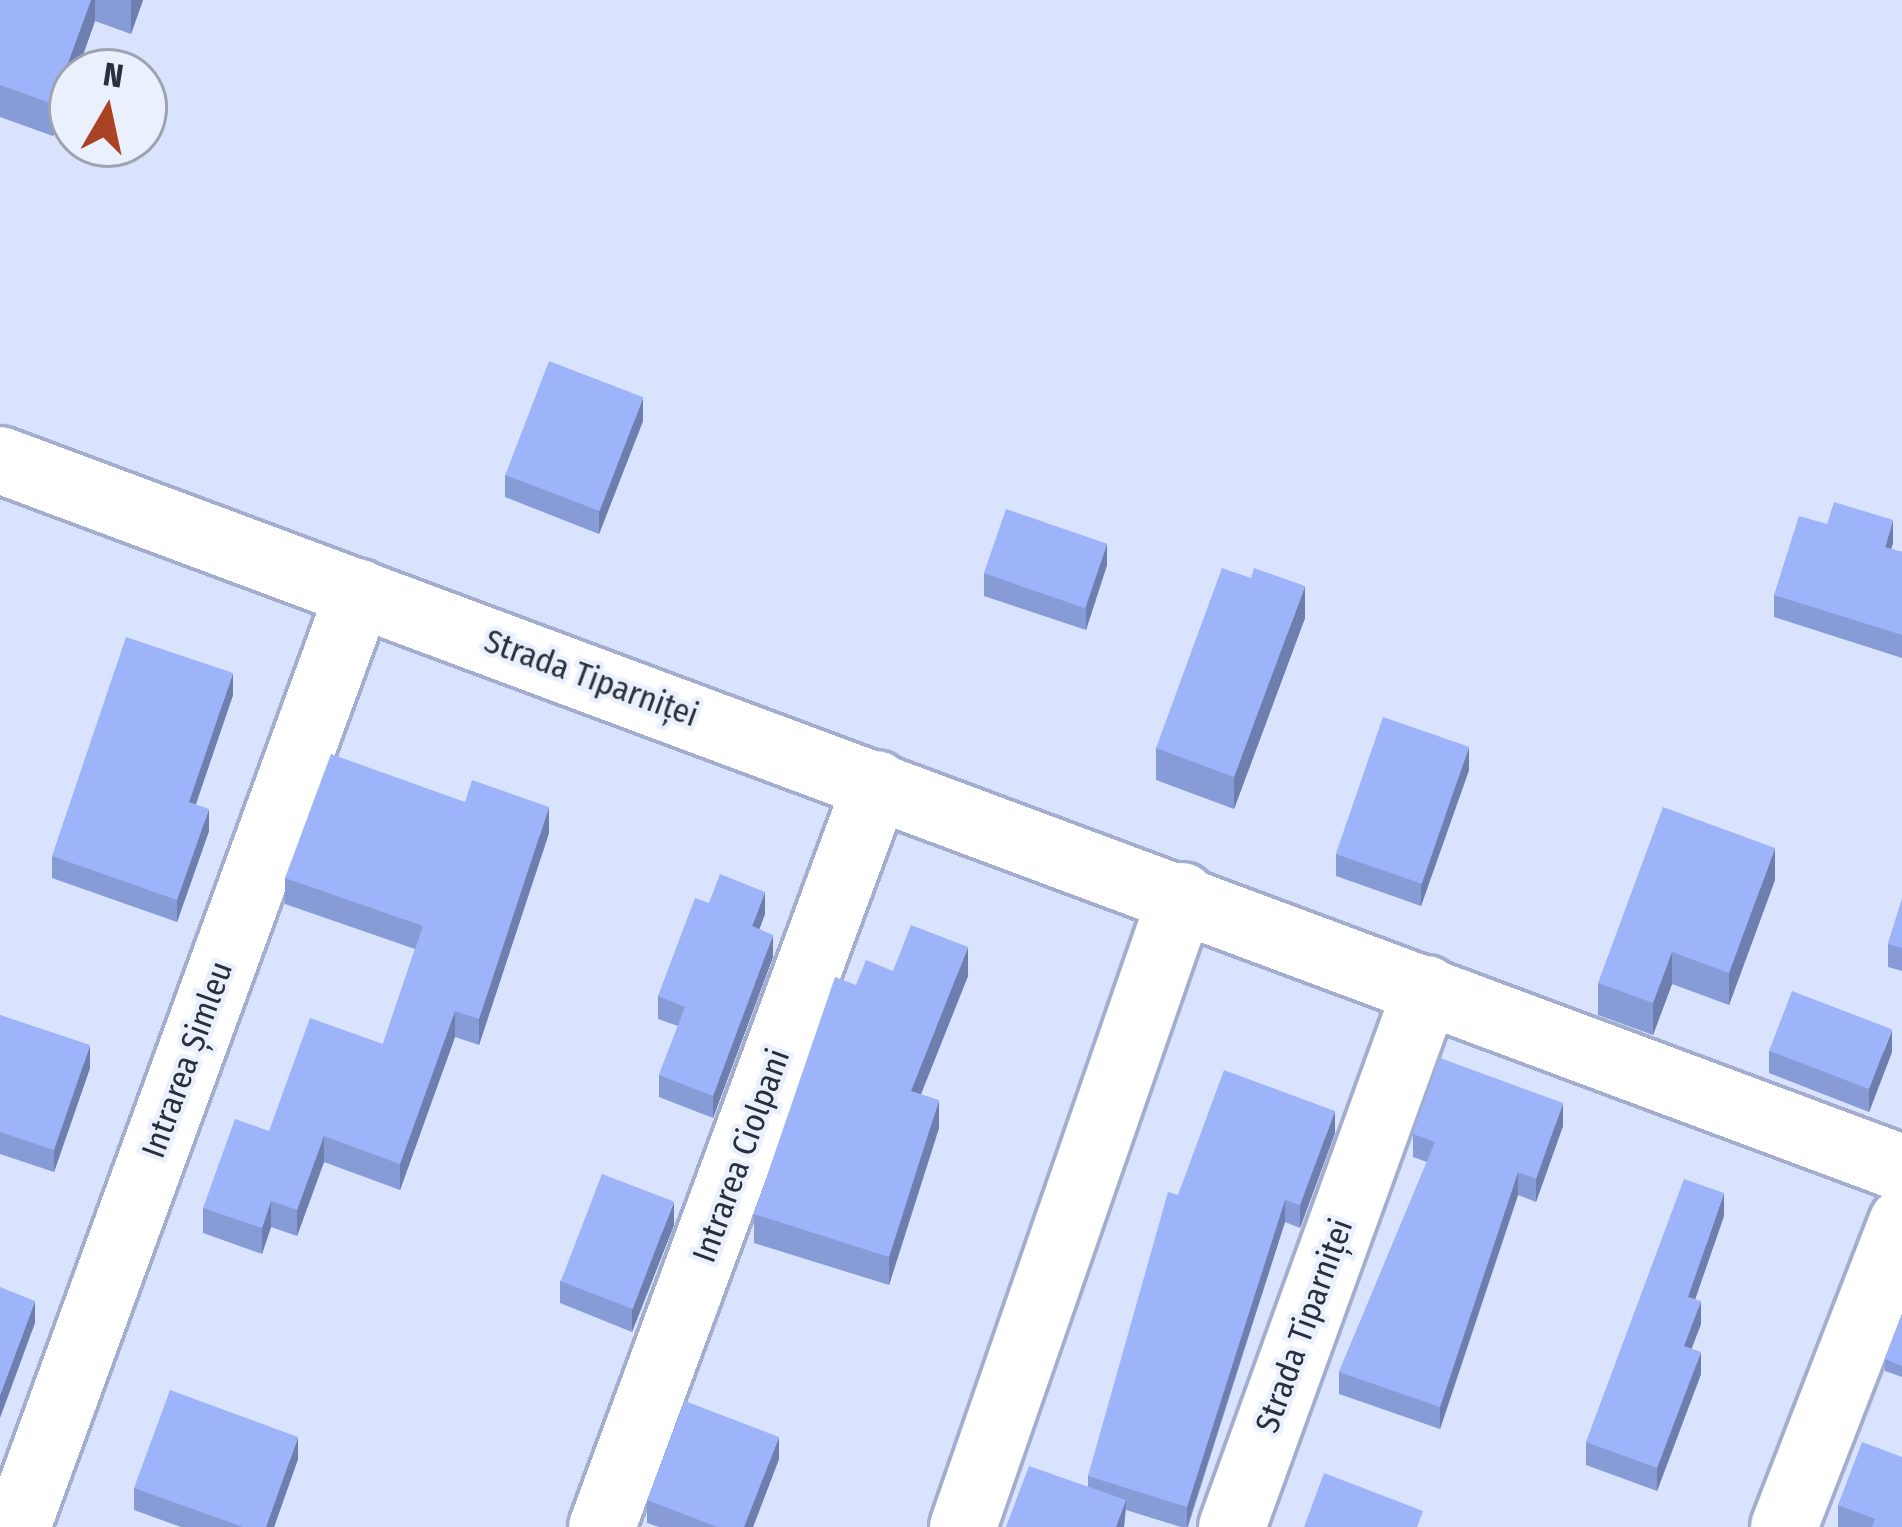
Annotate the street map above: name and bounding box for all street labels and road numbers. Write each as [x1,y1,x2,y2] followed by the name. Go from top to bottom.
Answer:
[479,622,703,736] street label: Strada Tiparniței
[134,956,242,1164] street label: Intrarea Șimleu
[685,1044,799,1268] street label: Intrarea Ciolpani
[1248,1214,1362,1438] street label: Strada Tiparniței

